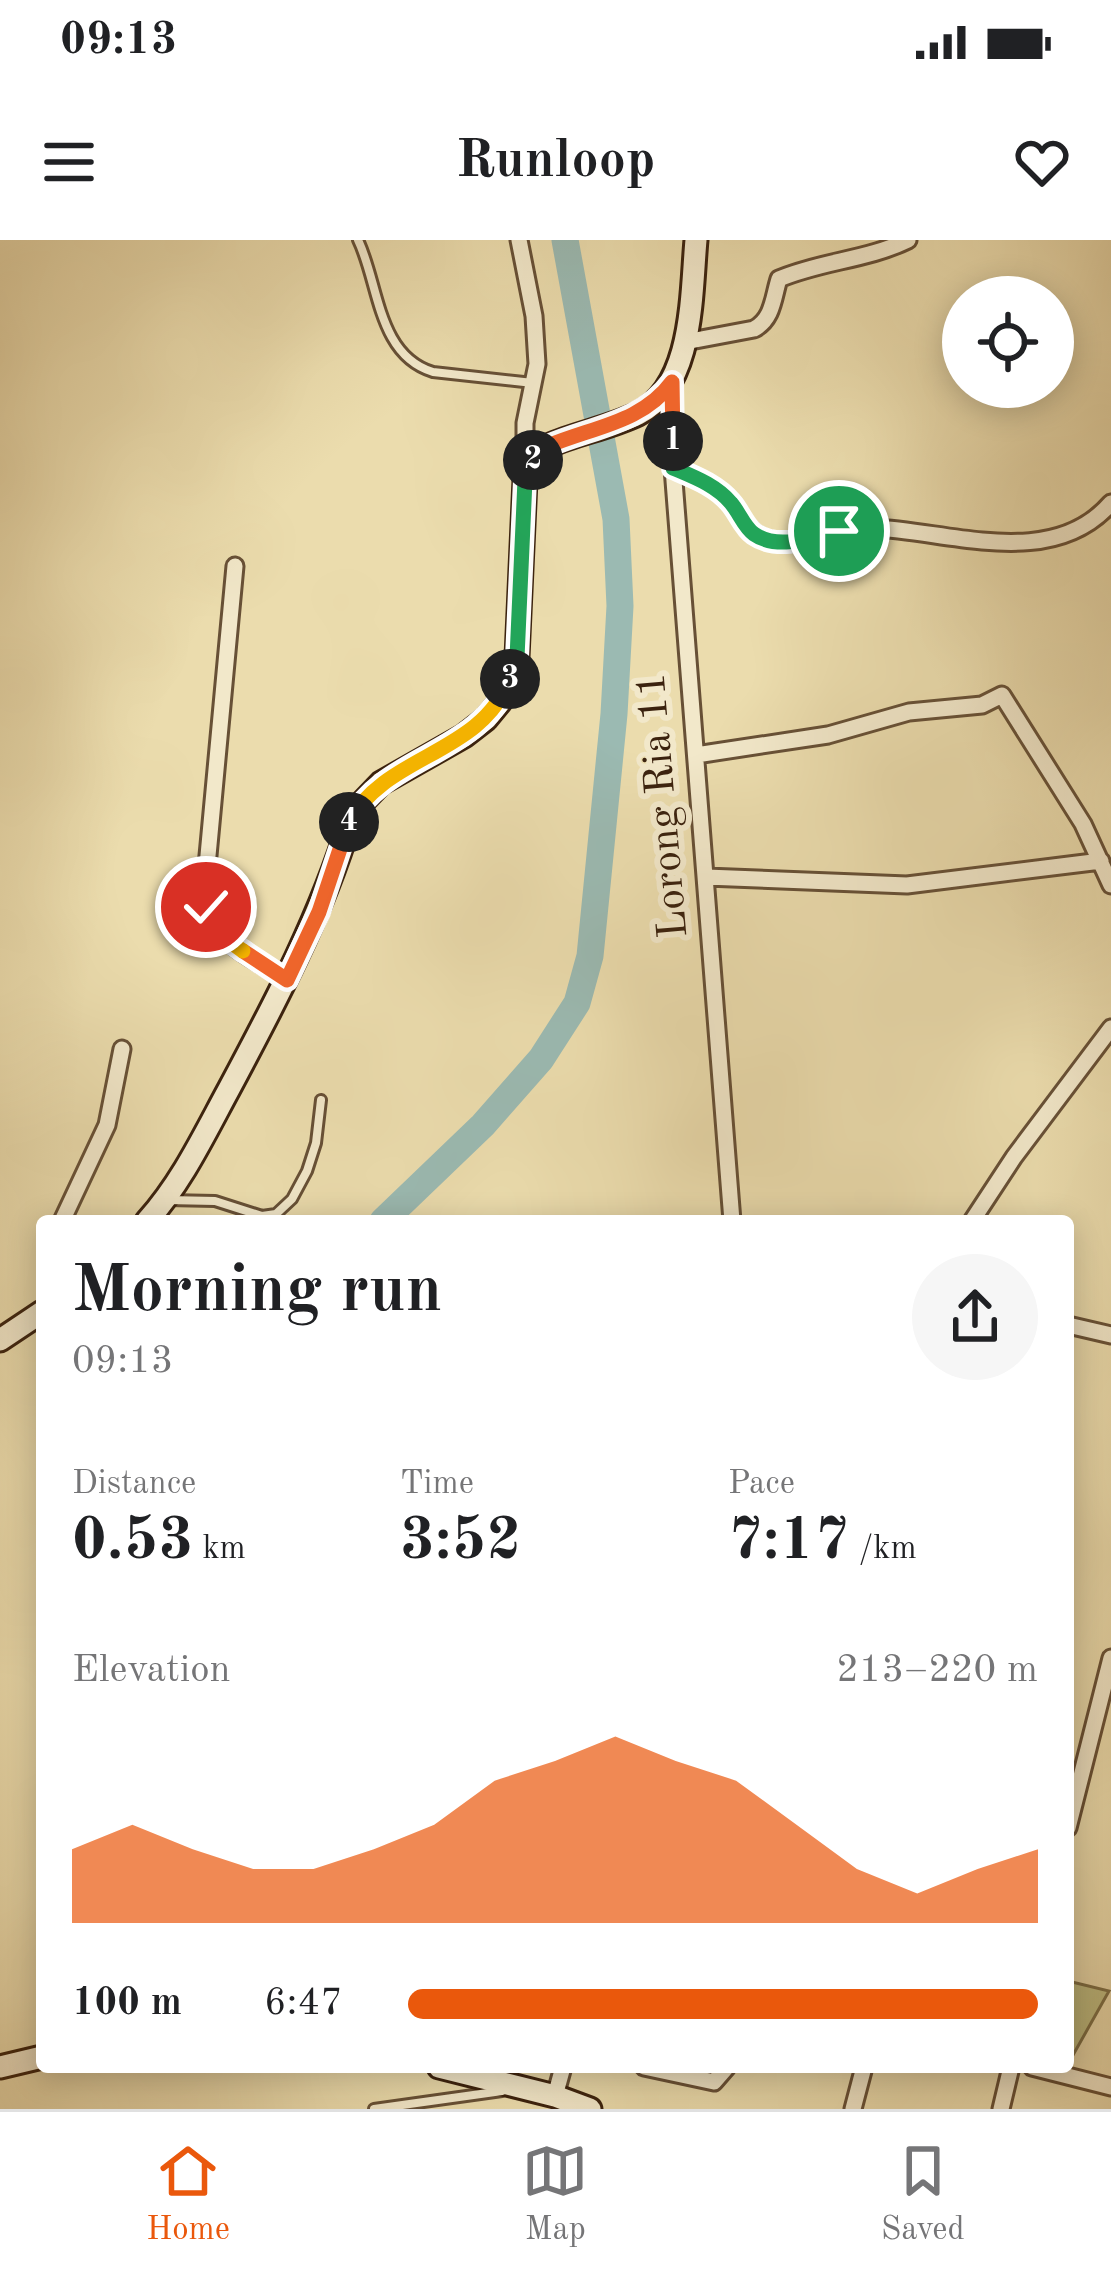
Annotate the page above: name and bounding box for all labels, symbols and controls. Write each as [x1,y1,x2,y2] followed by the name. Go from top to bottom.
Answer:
[60,19,177,64] text: 09:13
[36,129,102,195] icon: menu
[1009,129,1075,195] icon: heart
[456,135,655,189] text: Runloop
[942,276,1074,408] map controls
[942,276,1074,408] button: locate
[643,411,703,471] pin: 1
[663,424,683,457] text: 1
[503,430,563,490] pin: 2
[523,443,543,476] text: 2
[788,480,890,582] pin
[806,498,872,564] icon: arrive
[480,649,540,709] pin: 3
[500,662,520,695] text: 3
[631,670,697,940] street label: Lorong Ria 11
[319,792,379,852] pin: 4
[339,805,359,838] text: 4
[155,856,257,958] pin
[173,874,239,940] icon: check
[912,1254,1038,1380] button: share
[72,1260,442,1326] text: Morning run
[72,1342,173,1381] text: 09:13
[72,1468,196,1501] text: Distance
[400,1468,474,1501] text: Time
[728,1468,795,1501] text: Pace
[72,1512,193,1572] text: 0.53
[400,1512,521,1572] text: 3:52
[728,1512,849,1572] text: 7:17
[193,1533,246,1566] text: km
[849,1533,917,1566] text: /km
[72,1651,231,1690] text: Elevation
[836,1651,1038,1690] text: 213–220 m
[72,1984,182,2023] text: 100 m
[264,1984,343,2023] text: 6:47
[146,2138,230,2251] tab: Home
[522,2138,588,2251] tab: Map
[881,2138,965,2251] tab: Saved

